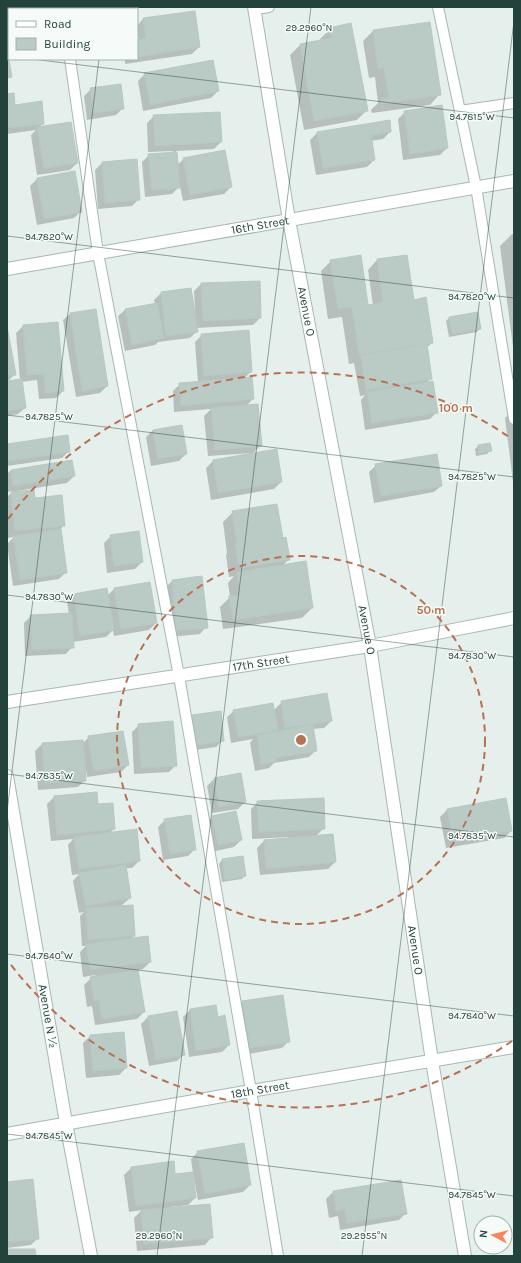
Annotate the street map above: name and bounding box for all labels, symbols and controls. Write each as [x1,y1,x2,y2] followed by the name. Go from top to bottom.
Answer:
[8,8,138,60] legend
[44,17,72,31] text: Road
[286,22,332,34] text: 29.2960°N
[44,37,91,51] text: Building
[449,111,495,123] text: 94.7815°W
[230,213,291,237] street label: 16th Street
[25,231,73,243] text: 94.7820°W
[295,286,318,338] street label: Avenue O
[448,291,496,303] text: 94.7820°W
[439,401,473,415] text: 100 m
[25,411,73,423] text: 94.7825°W
[448,471,496,483] text: 94.7825°W
[25,591,73,603] text: 94.7830°W
[417,603,446,617] text: 50 m
[355,604,378,656] street label: Avenue O
[448,650,496,662] text: 94.7830°W
[232,651,291,674] street label: 17th Street
[294,733,308,747] centre of rings
[25,770,73,782] text: 94.7835°W
[448,830,496,842] text: 94.7835°W
[405,924,426,976] street label: Avenue O
[25,950,73,962] text: 94.7840°W
[35,983,61,1049] street label: Avenue N ½
[448,1010,496,1022] text: 94.7840°W
[230,1078,291,1101] street label: 18th Street
[25,1130,73,1142] text: 94.7845°W
[448,1189,496,1201] text: 94.7845°W
[473,1215,513,1255] north arrow
[477,1229,491,1239] text: N
[136,1230,182,1242] text: 29.2960°N
[341,1230,387,1242] text: 29.2955°N

